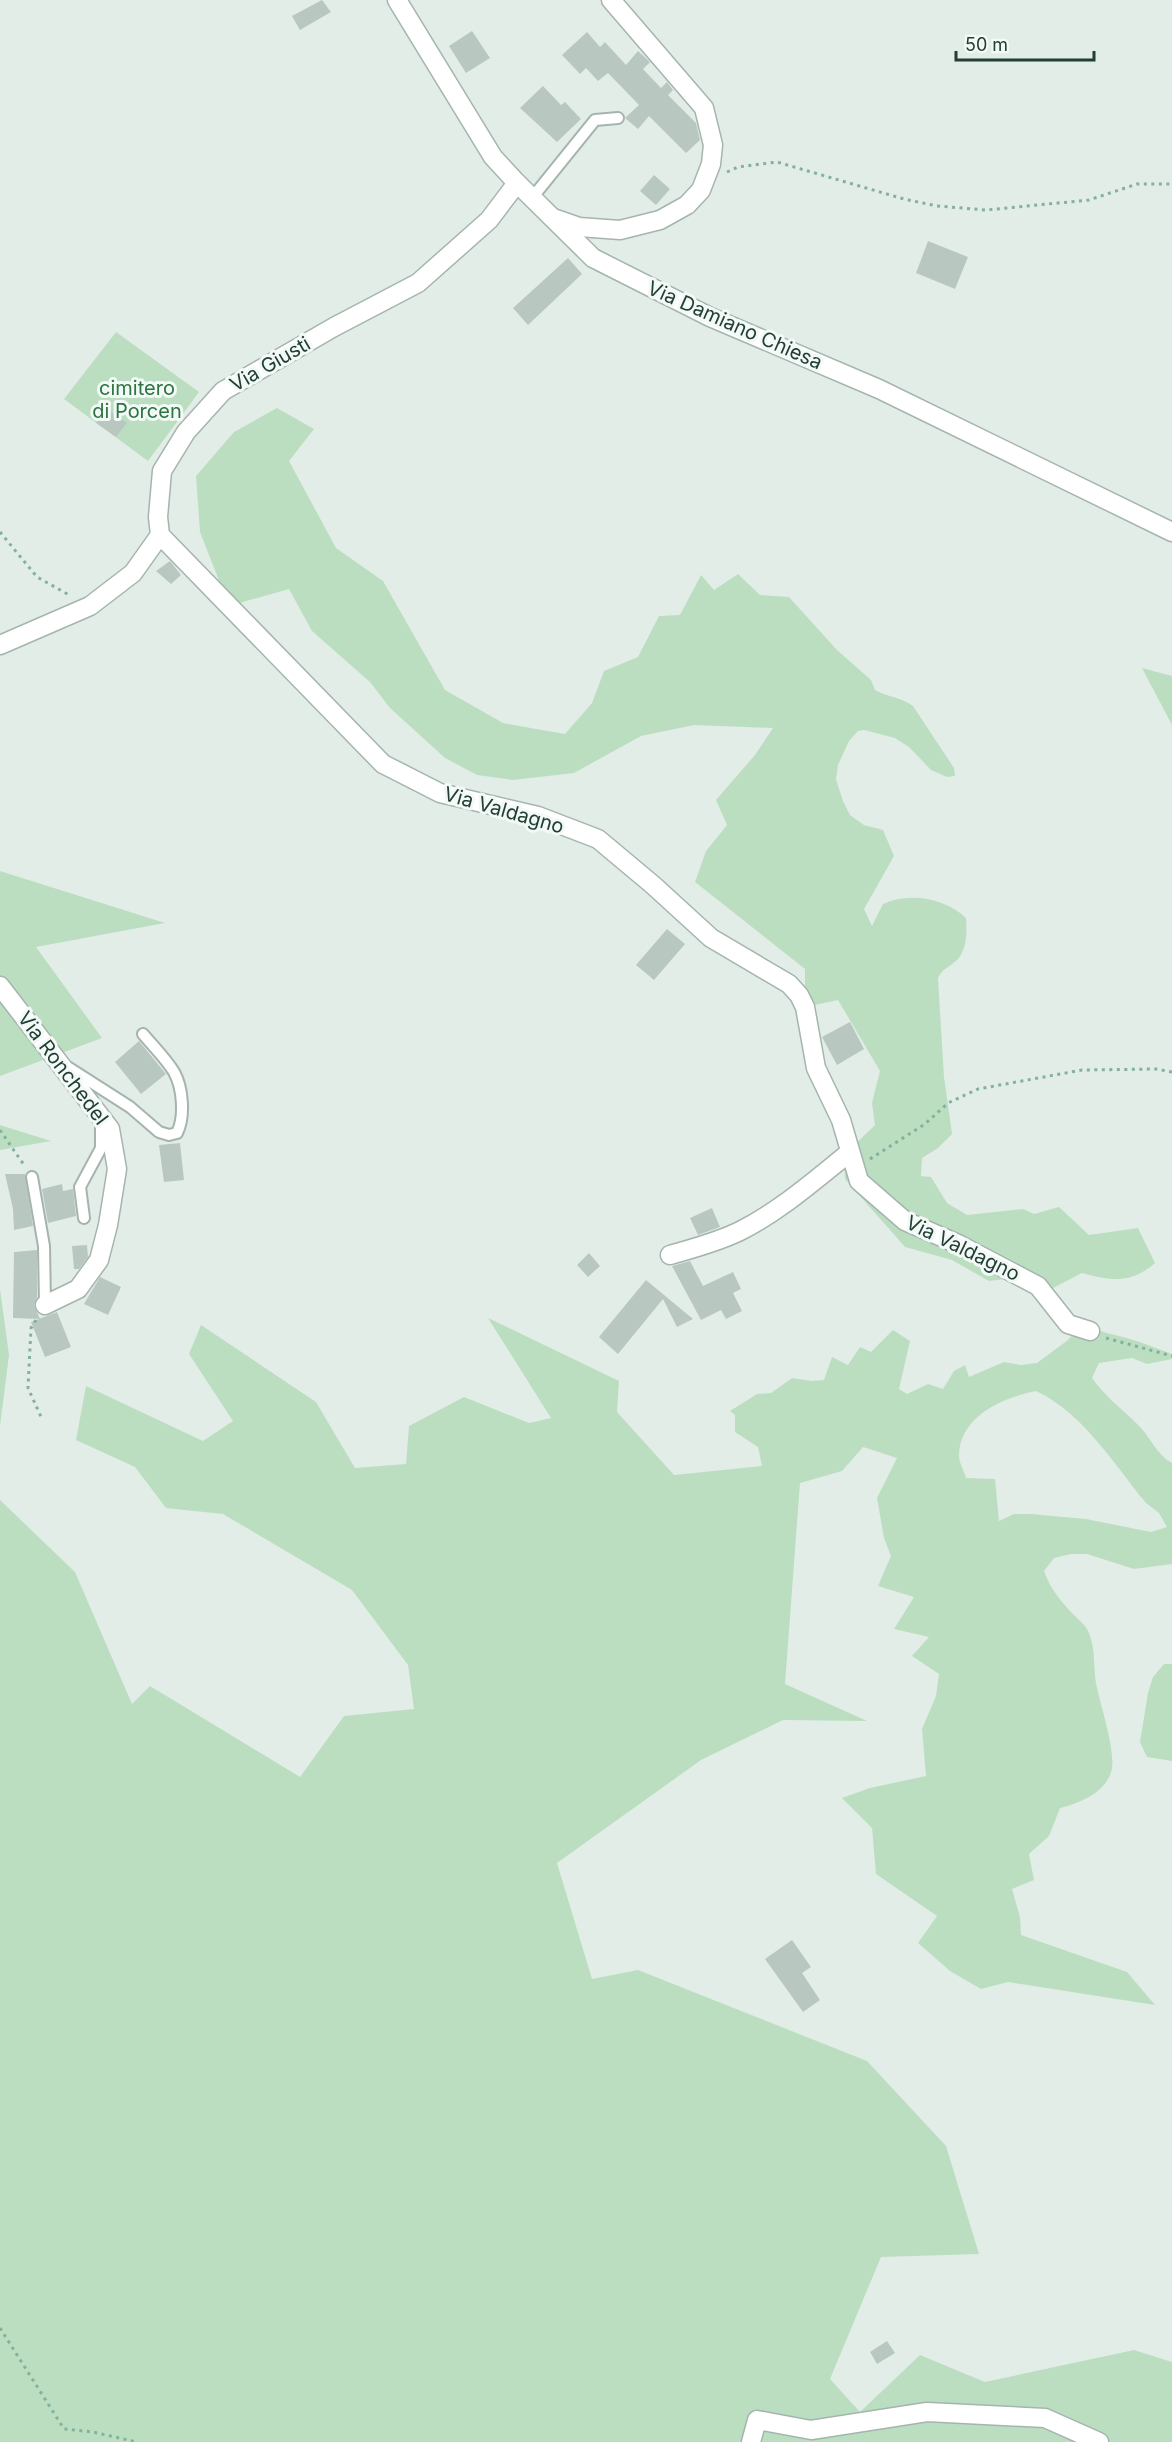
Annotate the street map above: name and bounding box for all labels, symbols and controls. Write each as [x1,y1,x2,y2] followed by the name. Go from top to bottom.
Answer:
[956,24,1094,62] scale bar
[965,34,1008,55] text: 50 m
[644,276,826,374] street label: Via Damiano Chiesa
[225,331,315,397] street label: Via Giusti
[92,376,182,423] park label: cimitero di Porcen
[441,781,567,839] street label: Via Valdagno
[13,1007,113,1129] street label: Via Ronchedel
[902,1210,1024,1286] street label: Via Valdagno

